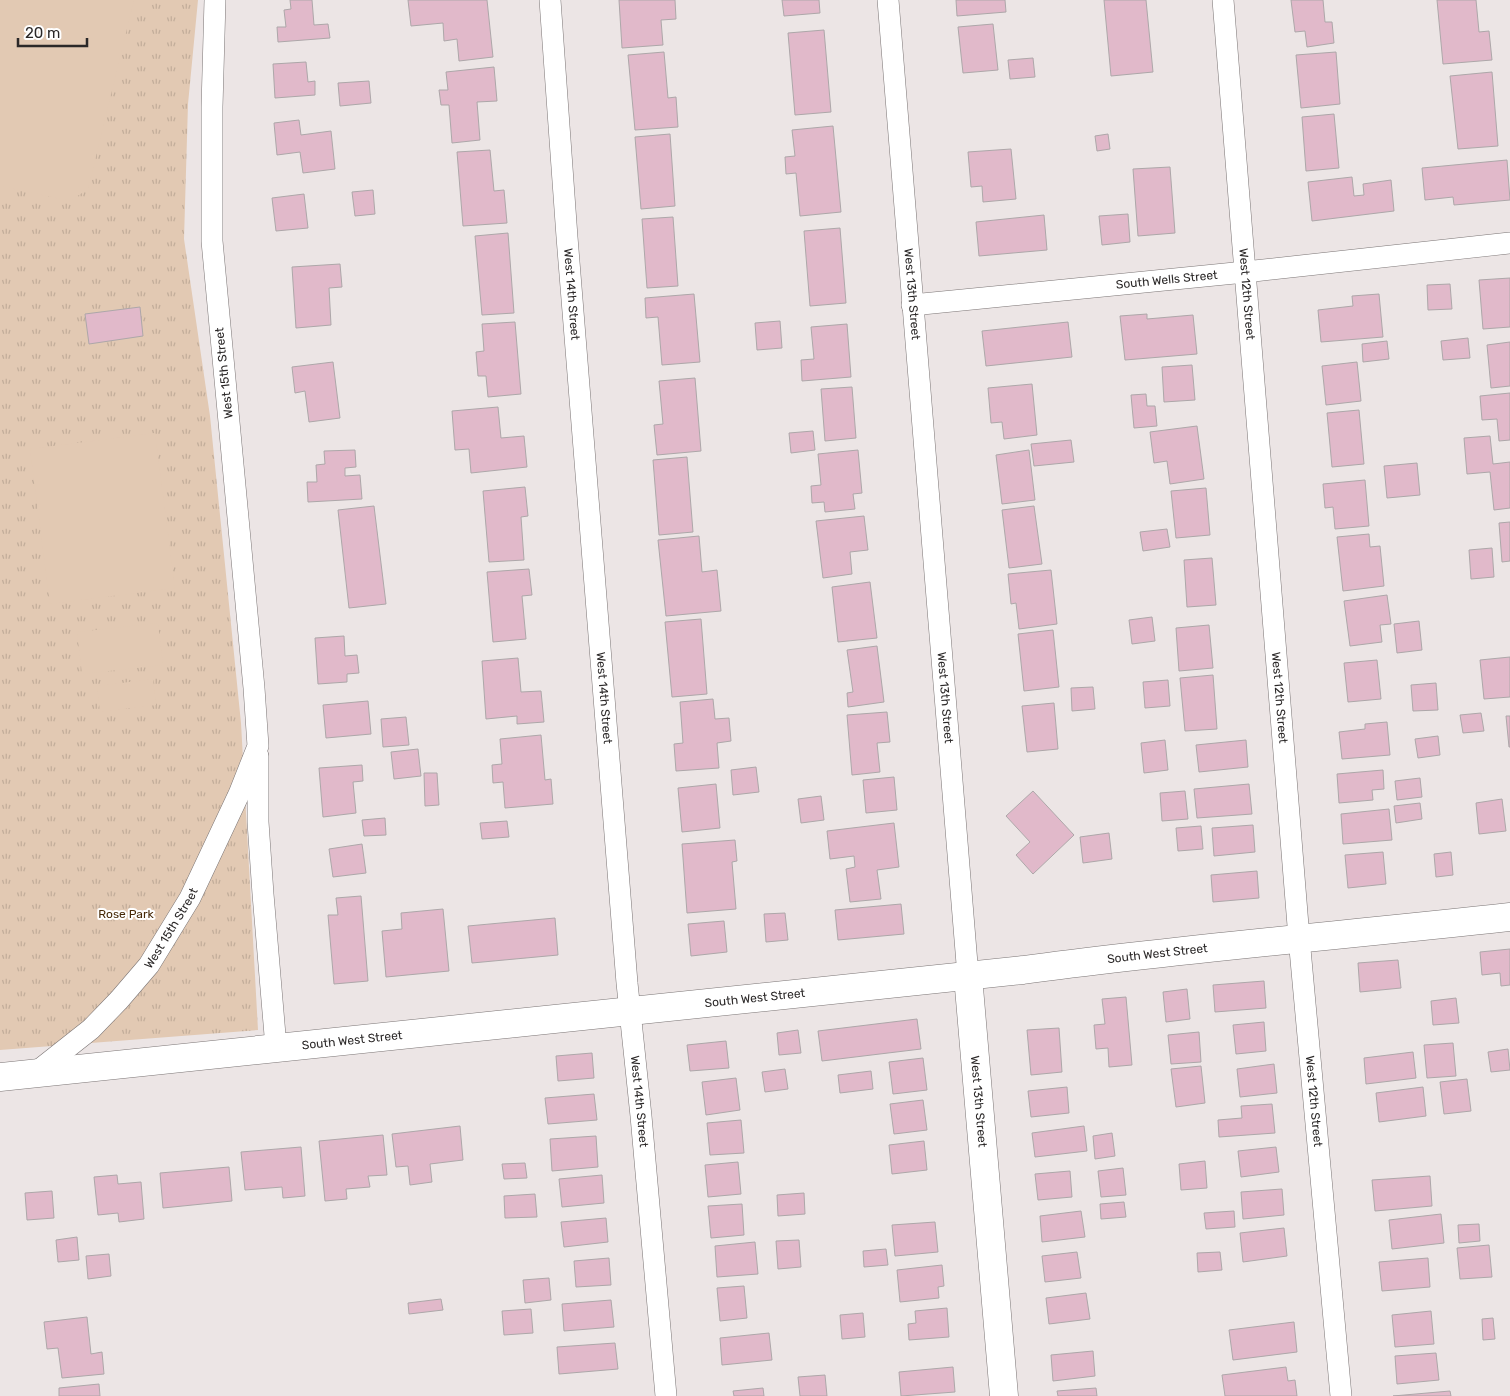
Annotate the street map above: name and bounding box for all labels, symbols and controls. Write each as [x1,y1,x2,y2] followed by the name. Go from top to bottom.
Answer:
[18,15,86,47] scale bar
[25,24,60,42] text: 20 m
[561,248,582,341] street label: West 14th Street
[901,248,923,341] street label: West 13th Street
[1236,248,1258,341] street label: West 12th Street
[1115,268,1219,292] street label: South Wells Street
[212,326,236,419] street label: West 15th Street
[593,651,615,745] street label: West 14th Street
[934,651,956,744] street label: West 13th Street
[1269,651,1290,744] street label: West 12th Street
[141,885,201,971] street label: West 15th Street
[98,907,155,921] park label: Rose Park
[1106,941,1209,966] street label: South West Street
[704,986,806,1010] street label: South West Street
[301,1028,403,1052] street label: South West Street
[628,1055,651,1148] street label: West 14th Street
[968,1055,990,1148] street label: West 13th Street
[1303,1055,1325,1148] street label: West 12th Street

